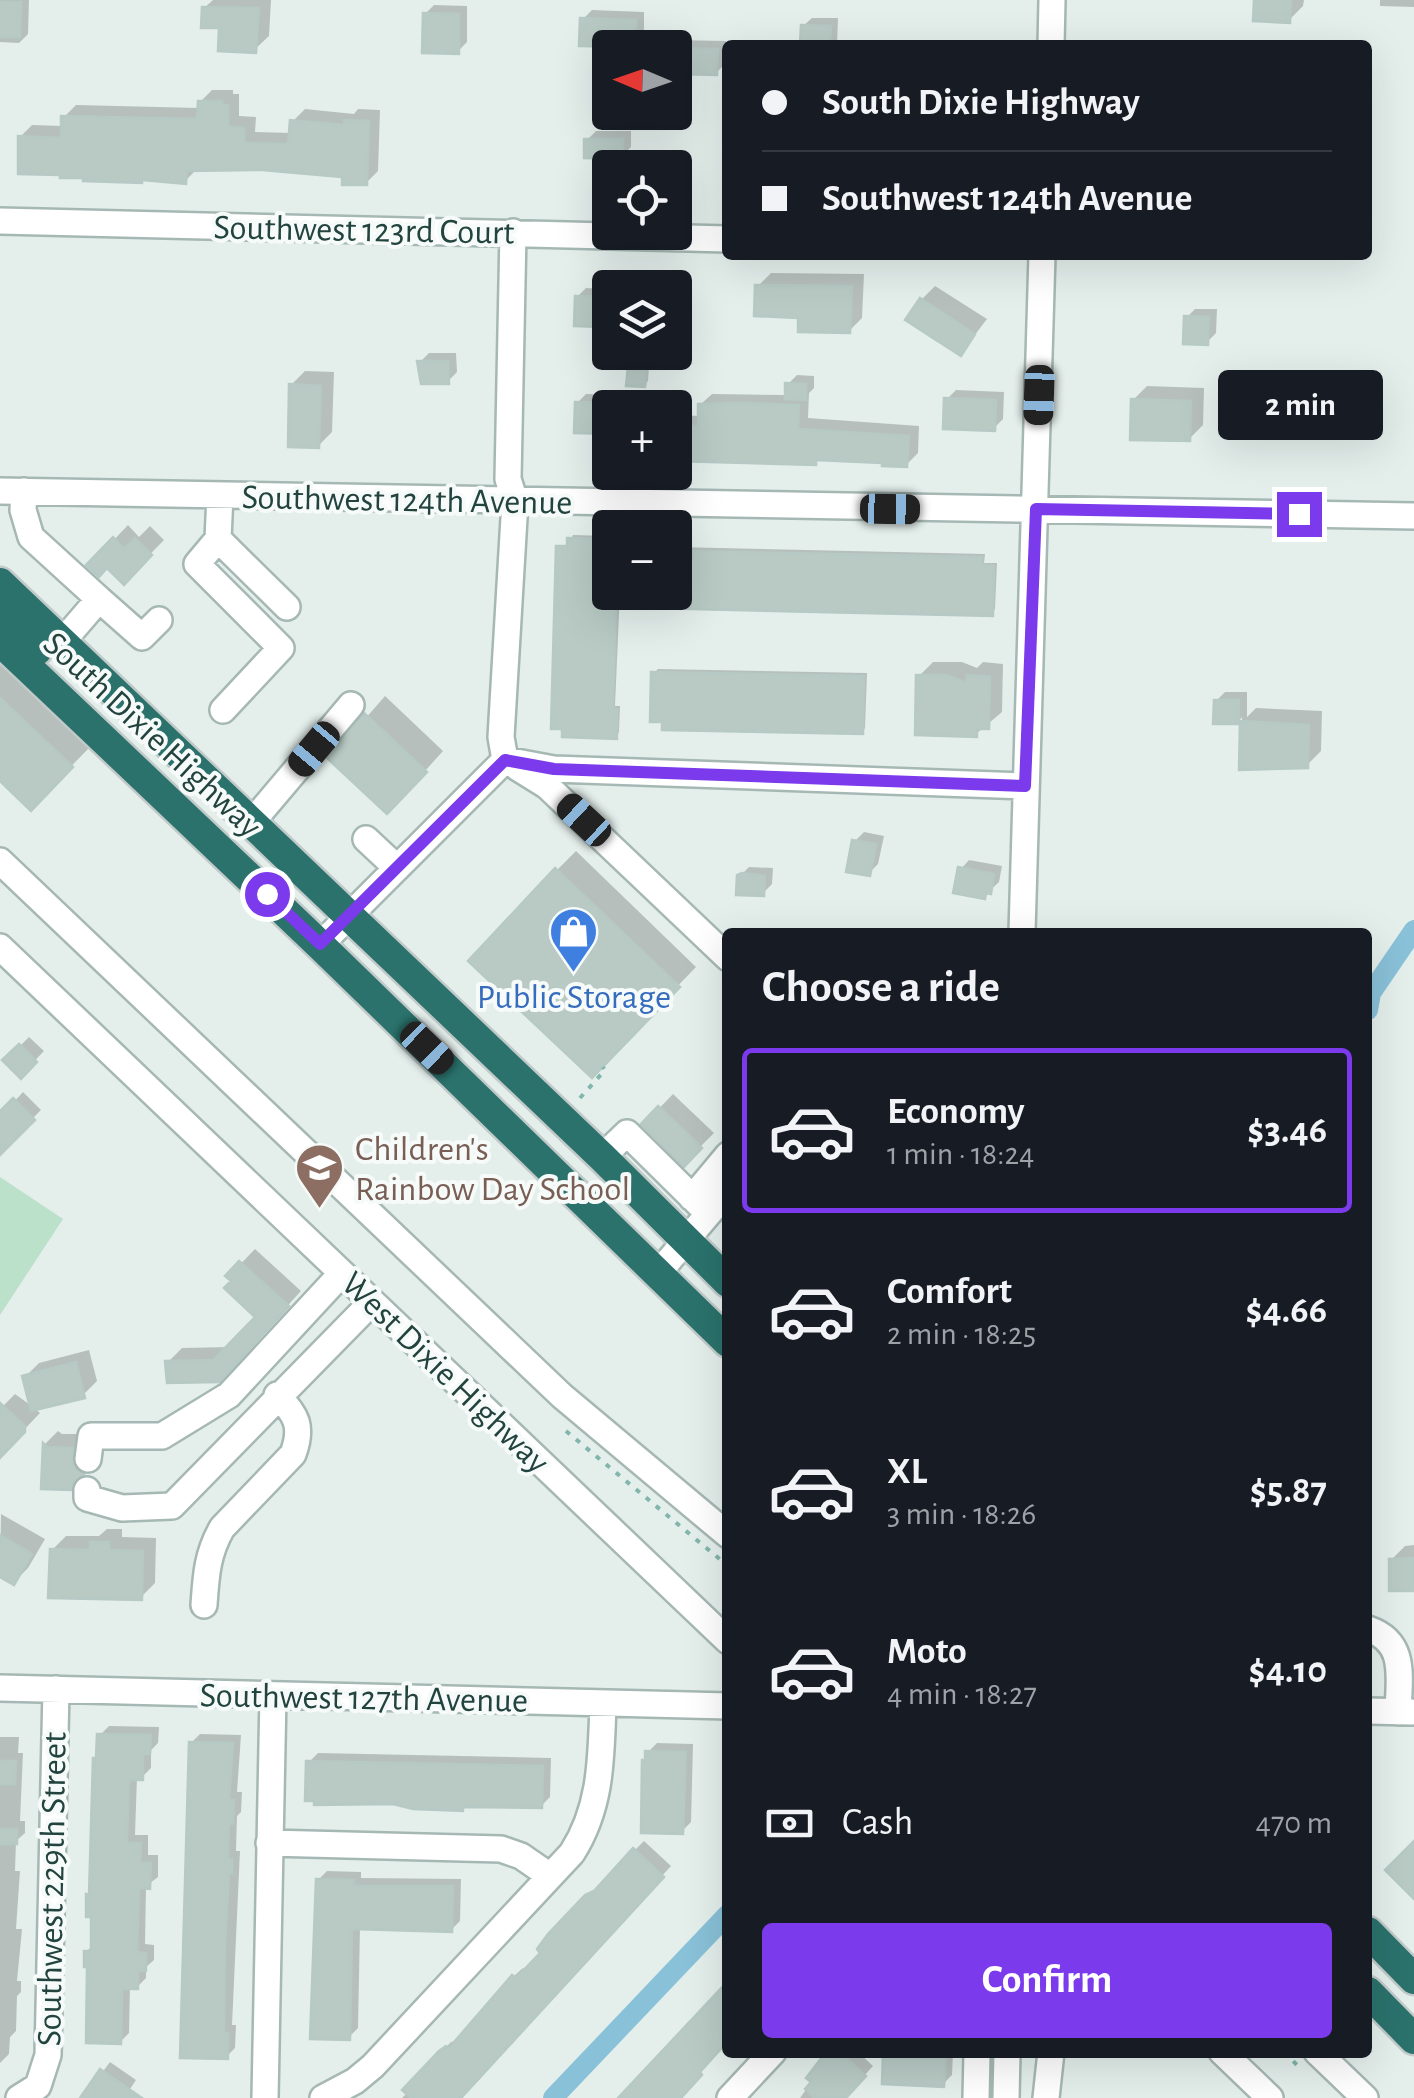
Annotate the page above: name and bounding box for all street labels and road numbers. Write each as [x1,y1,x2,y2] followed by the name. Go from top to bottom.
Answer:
[213,210,515,251] street label: Southwest 123rd Court
[241,480,573,521] street label: Southwest 124th Avenue
[36,626,268,845] street label: South Dixie Highway
[335,1266,555,1481] street label: West Dixie Highway
[199,1678,528,1719] street label: Southwest 127th Avenue
[32,1731,73,2047] street label: Southwest 229th Street

